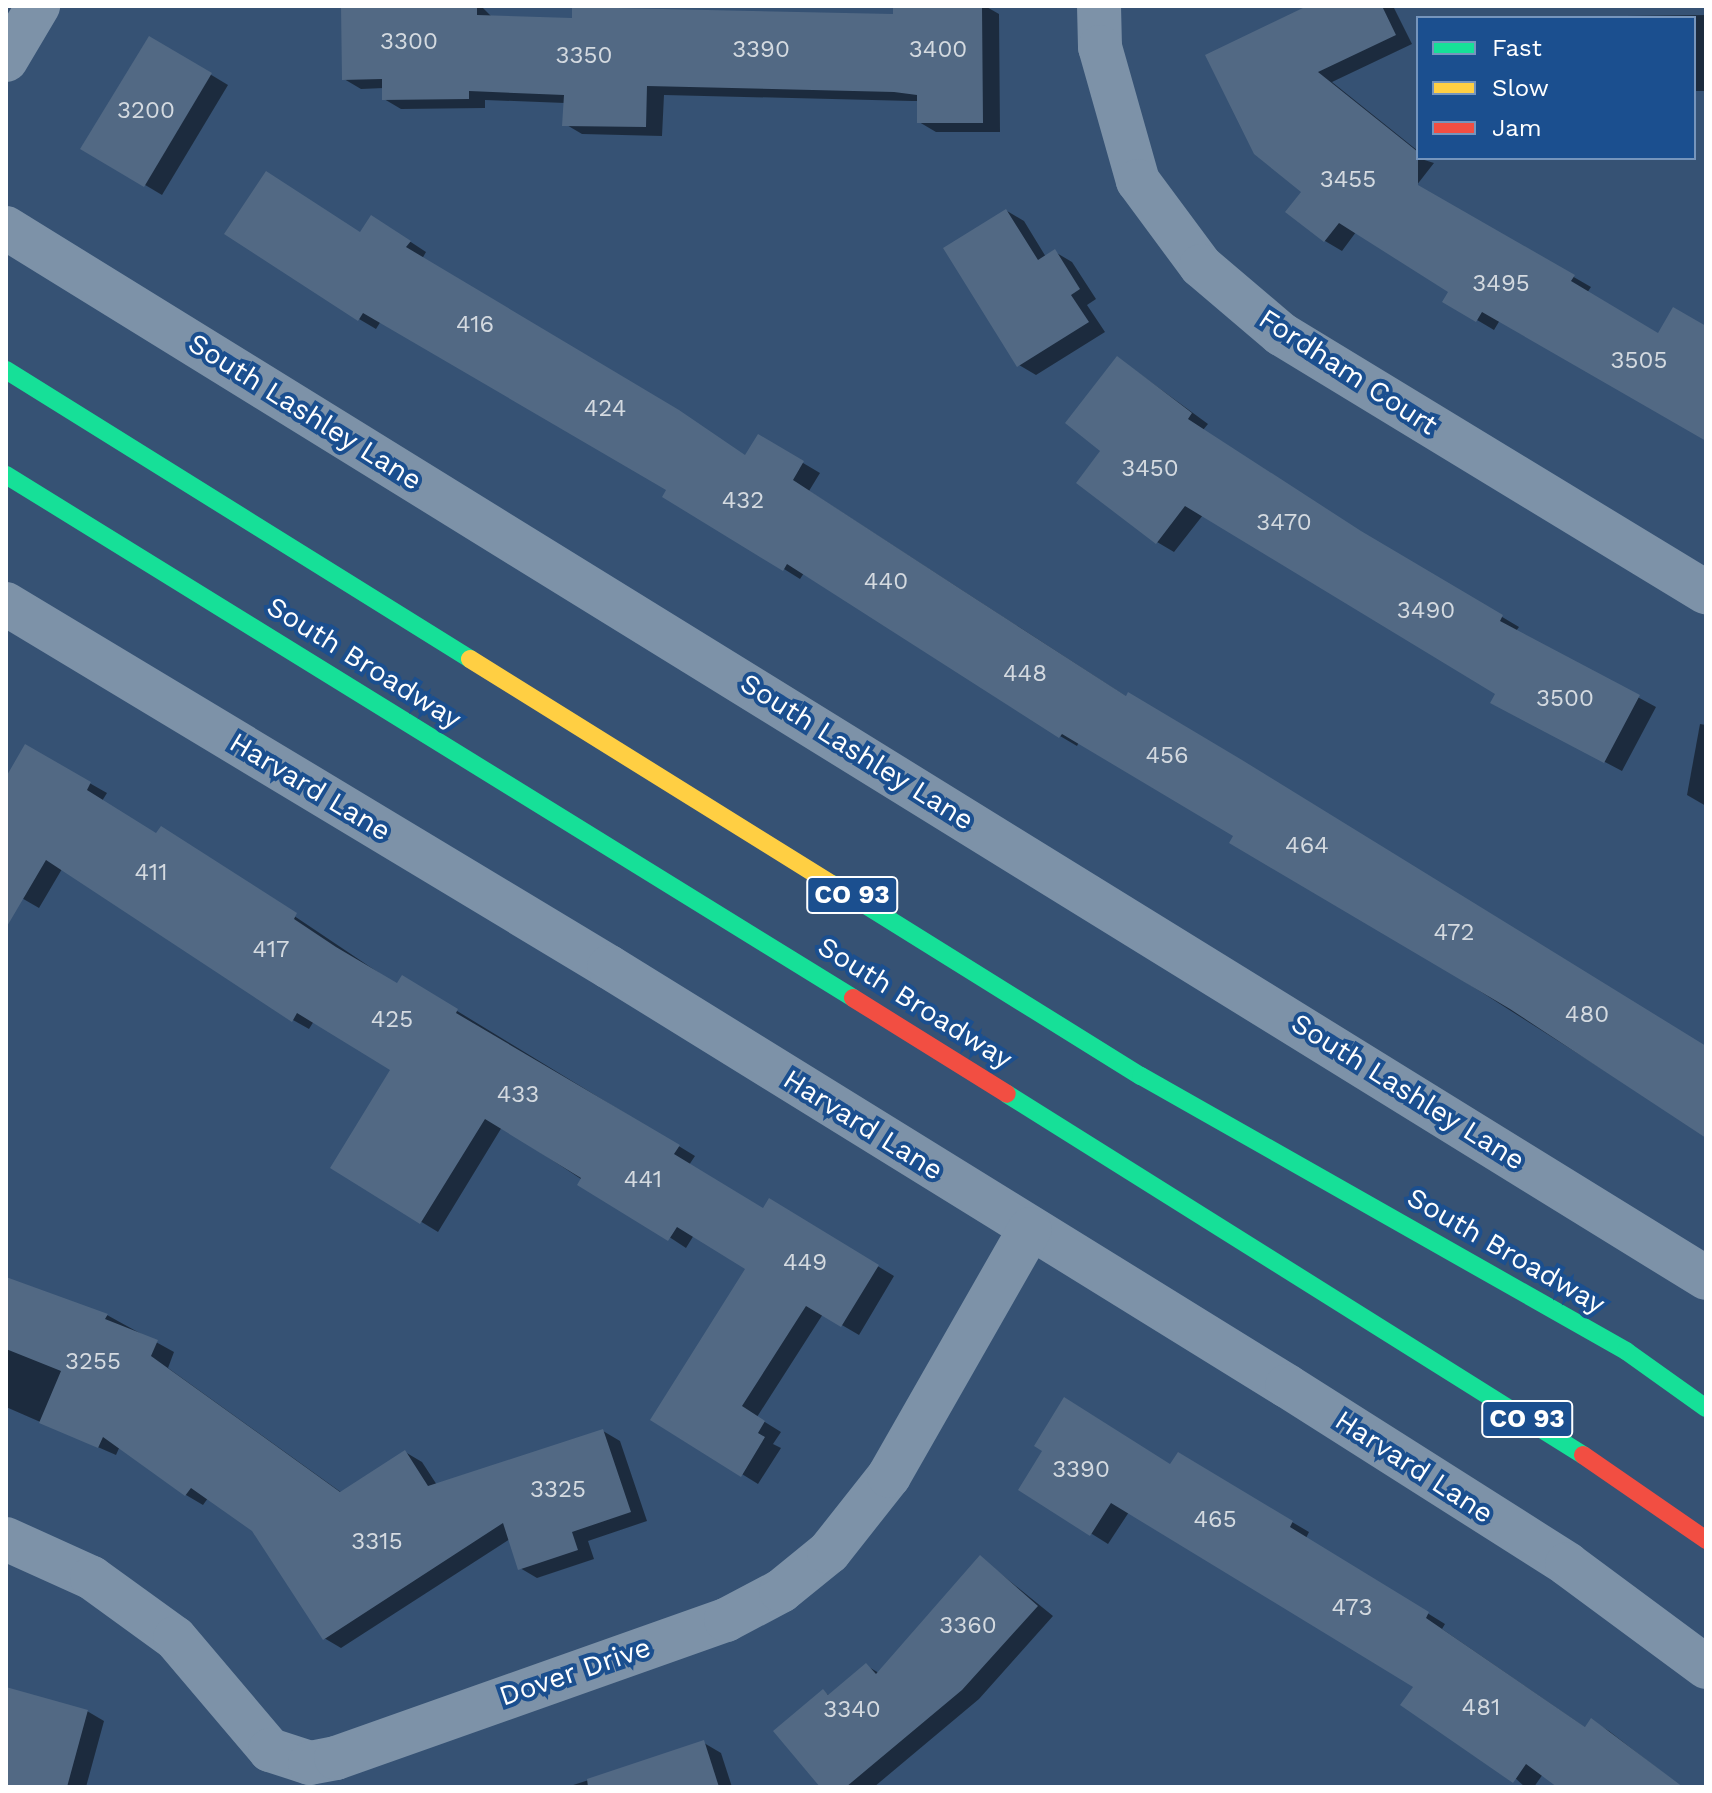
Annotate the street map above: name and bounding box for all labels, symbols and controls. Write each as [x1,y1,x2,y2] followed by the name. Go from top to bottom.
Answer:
[1416,16,1696,160] legend
[380,28,438,56] house number: 3300
[1492,34,1542,62] text: Fast
[732,36,790,64] house number: 3390
[909,36,967,64] house number: 3400
[556,42,612,70] house number: 3350
[1492,74,1549,102] text: Slow
[117,97,175,125] house number: 3200
[1492,114,1542,142] text: Jam
[1320,166,1376,194] house number: 3455
[1472,270,1530,298] house number: 3495
[1253,302,1443,442] street label: Fordham Court
[456,311,494,339] house number: 416
[182,326,428,498] street label: South Lashley Lane
[1611,347,1667,375] house number: 3505
[584,395,626,423] house number: 424
[1121,455,1179,483] house number: 3450
[722,487,764,515] house number: 432
[1256,509,1312,537] house number: 3470
[864,568,908,596] house number: 440
[261,590,467,736] street label: South Broadway
[1397,597,1455,625] house number: 3490
[1003,660,1047,688] house number: 448
[734,666,980,838] street label: South Lashley Lane
[1536,685,1594,713] house number: 3500
[223,726,397,848] street label: Harvard Lane
[1145,742,1189,770] house number: 456
[1285,832,1329,860] house number: 464
[135,859,167,887] house number: 411
[806,873,898,917] road number: CO 93
[1434,919,1474,947] house number: 472
[812,930,1018,1076] street label: South Broadway
[252,936,290,964] house number: 417
[1565,1001,1609,1029] house number: 480
[371,1006,413,1034] house number: 425
[1285,1006,1531,1178] street label: South Lashley Lane
[777,1063,949,1187] street label: Harvard Lane
[497,1081,539,1109] house number: 433
[624,1166,662,1194] house number: 441
[1401,1181,1611,1321] street label: South Broadway
[783,1249,827,1277] house number: 449
[65,1348,121,1376] house number: 3255
[1481,1397,1573,1441] road number: CO 93
[1329,1403,1499,1531] street label: Harvard Lane
[1052,1456,1110,1484] house number: 3390
[530,1476,586,1504] house number: 3325
[1193,1506,1237,1534] house number: 465
[351,1528,403,1556] house number: 3315
[1332,1594,1372,1622] house number: 473
[939,1612,997,1640] house number: 3360
[495,1630,655,1714] street label: Dover Drive
[1462,1694,1500,1722] house number: 481
[823,1696,881,1724] house number: 3340

